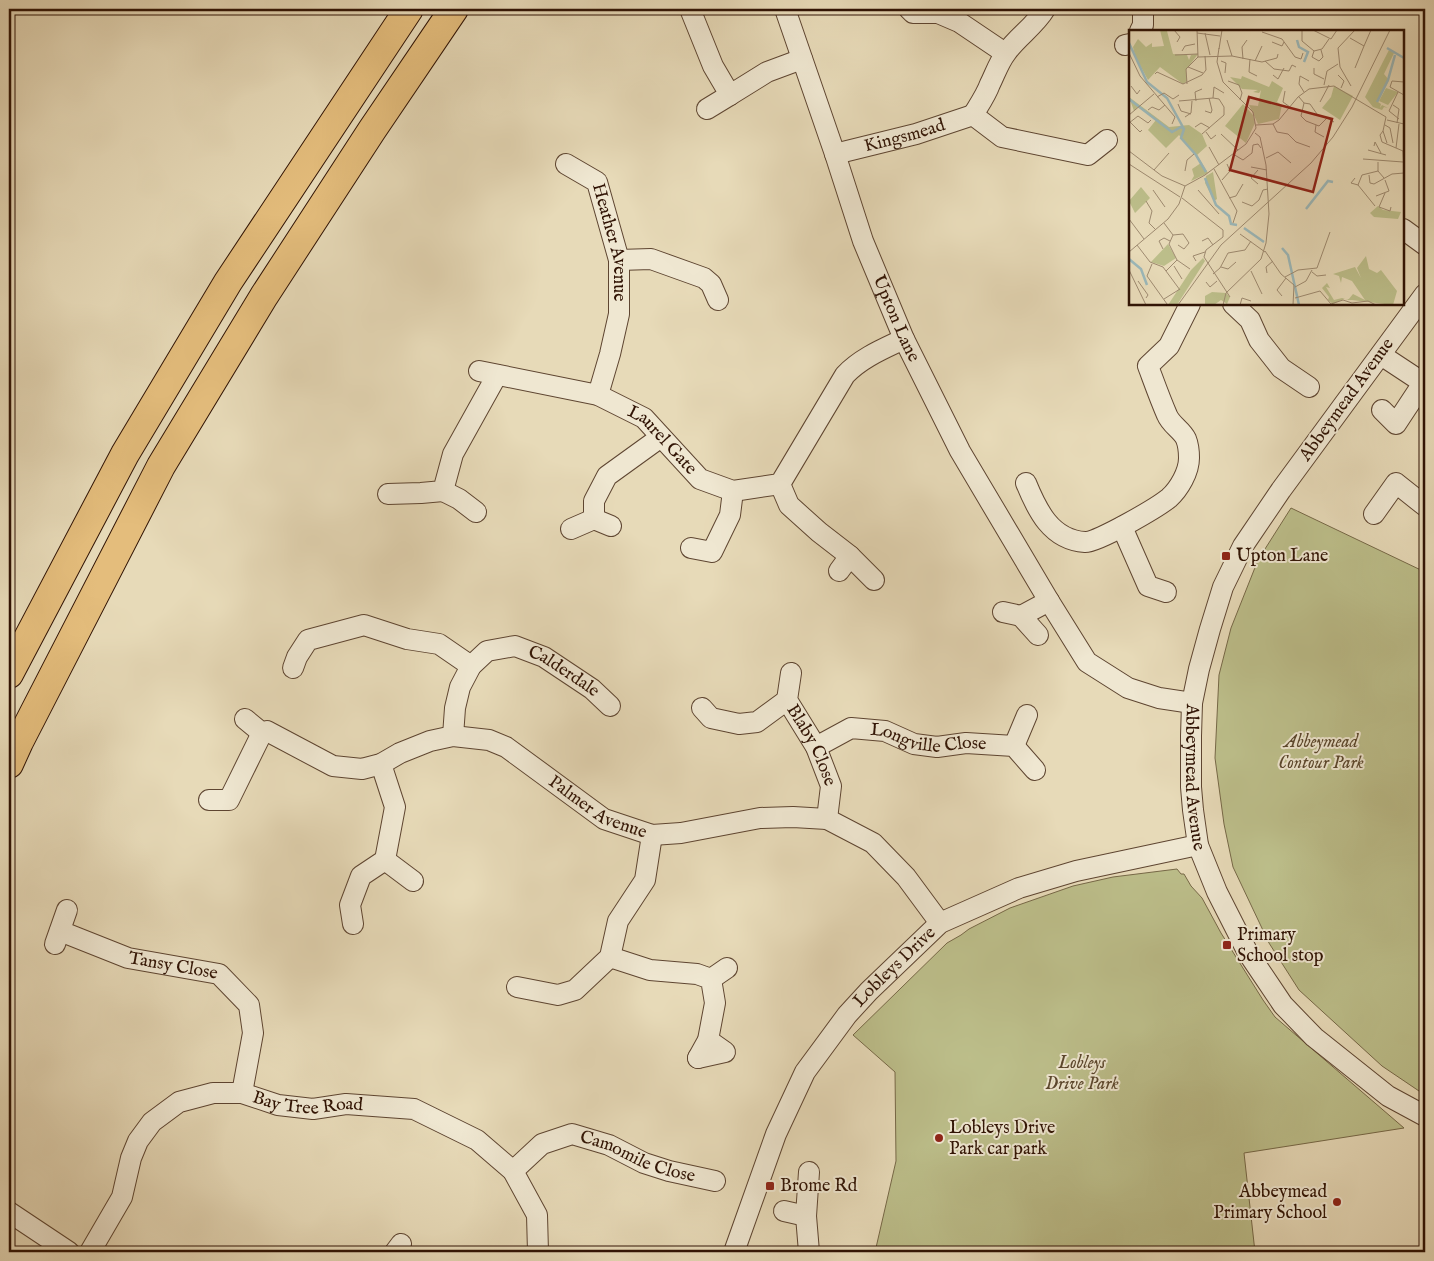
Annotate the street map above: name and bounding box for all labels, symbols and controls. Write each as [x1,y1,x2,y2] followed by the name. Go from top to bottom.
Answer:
[1129,30,1404,305] inset map
[862,113,949,158] street label: Kingsmead
[586,181,631,302] street label: Heather Avenue
[867,272,925,366] street label: Upton Lane
[1294,334,1399,467] street label: Abbeymead Avenue
[624,400,702,480] street label: Laurel Gate
[1236,545,1328,568] place label: Upton Lane
[1220,550,1232,562] marker: Upton Lane
[525,641,605,702] street label: Calderdale
[781,700,841,789] street label: Blaby Close
[1179,702,1211,854] street label: Abbeymead Avenue
[870,718,987,759] street label: Longville Close
[1278,731,1364,775] park label: Abbeymead Contour Park
[544,770,650,844] street label: Palmer Avenue
[848,922,941,1012] street label: Lobleys Drive
[1237,924,1324,968] place label: Primary School stop
[1221,939,1233,951] marker: Primary School stop
[127,947,220,985] street label: Tansy Close
[1045,1052,1119,1096] park label: Lobleys Drive Park
[249,1086,364,1121] street label: Bay Tree Road
[949,1117,1055,1161] place label: Lobleys Drive Park car park
[577,1125,697,1188] street label: Camomile Close
[933,1132,945,1144] marker: Lobleys Drive Park car park
[780,1175,858,1198] place label: Brome Rd
[764,1180,776,1192] marker: Brome Rd
[1213,1181,1327,1225] place label: Abbeymead Primary School
[1331,1196,1343,1208] marker: Abbeymead Primary School

